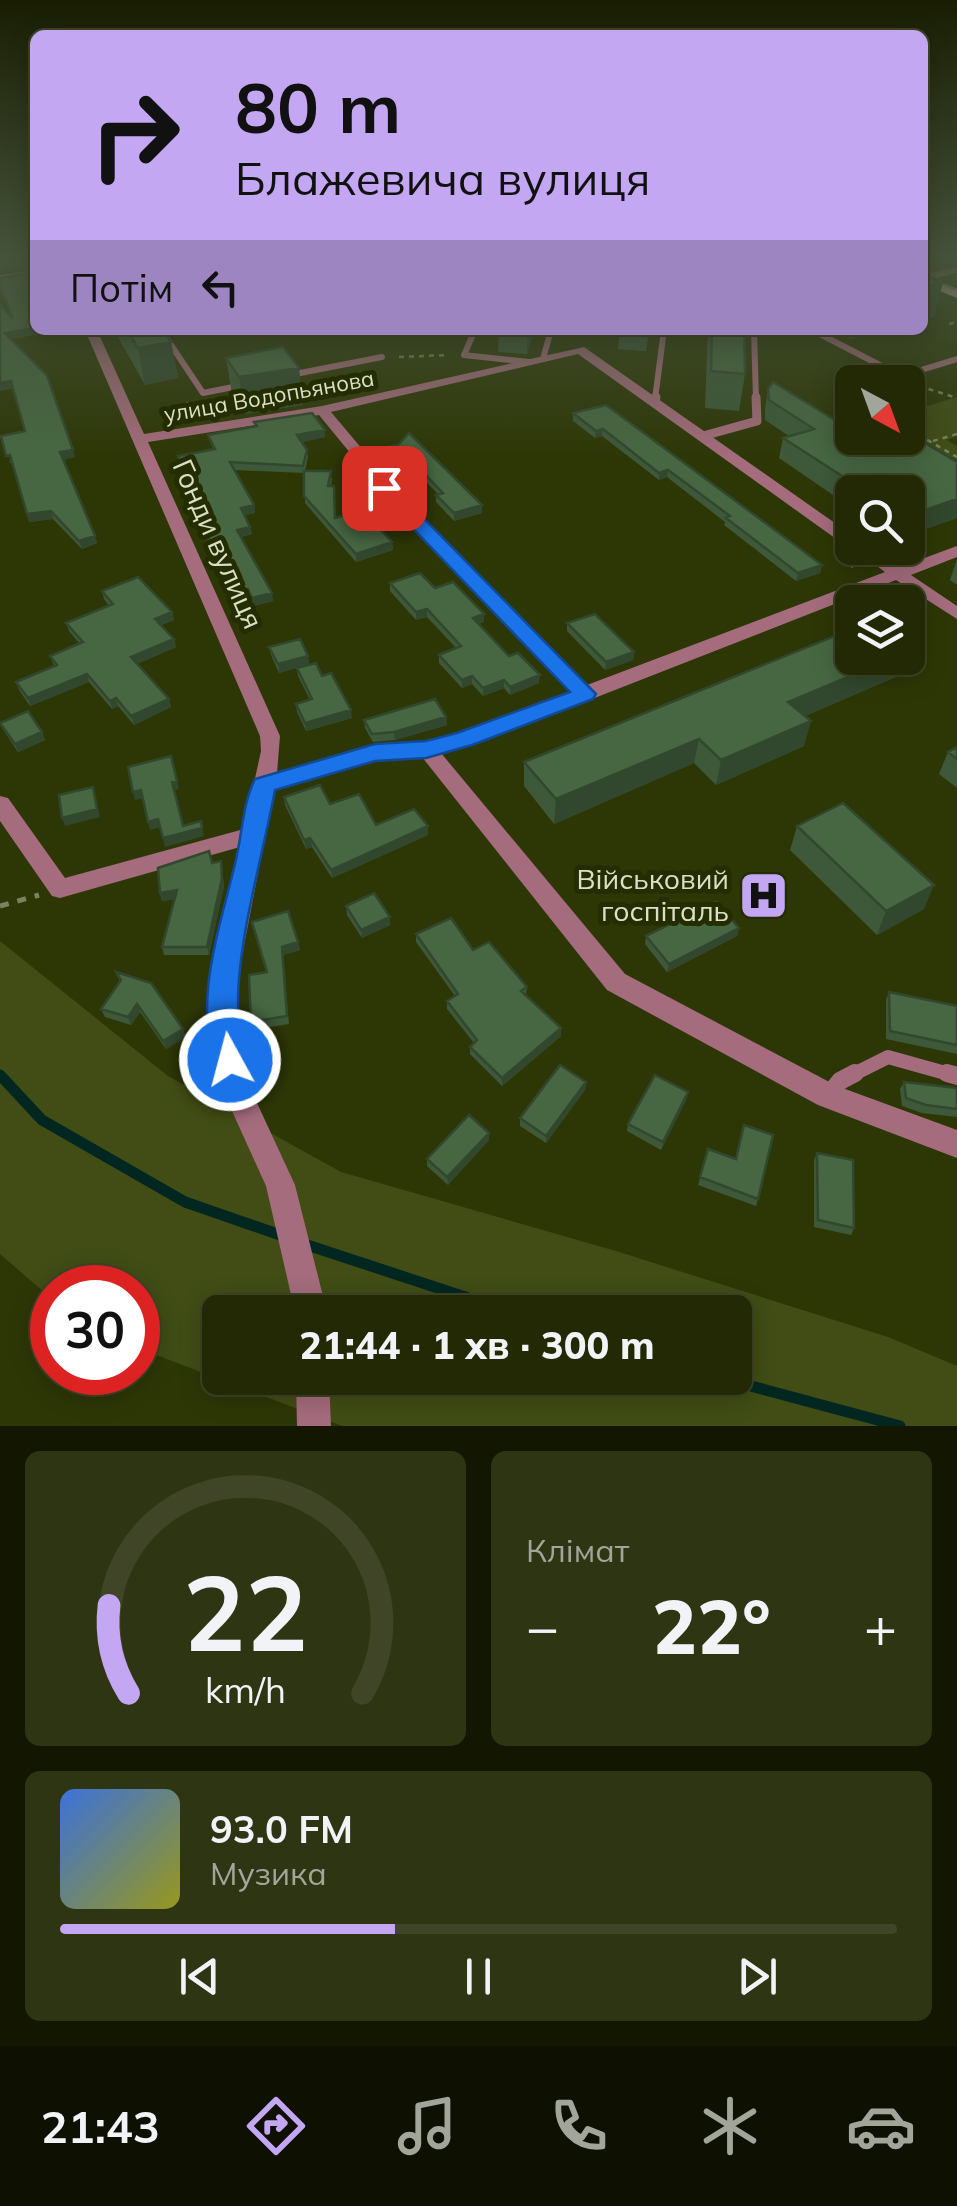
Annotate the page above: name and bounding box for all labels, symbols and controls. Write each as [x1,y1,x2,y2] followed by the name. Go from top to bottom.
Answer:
[235,63,401,151] text: 80 m
[70,70,200,200] icon: right
[235,150,651,206] text: Блажевича вулиця
[193,260,248,315] icon: left
[70,264,173,312] text: Потім
[162,364,376,428] street label: улица Водопьянова
[835,365,925,455] north arrow
[835,365,925,675] map controls
[342,446,427,531] pin
[166,454,271,634] street label: Гонди вулиця
[357,461,412,516] icon: arrive
[835,475,925,565] button: search
[835,585,925,675] button: layers
[577,861,729,928] place label: Військовий госпіталь
[738,869,790,921] hospital icon: Військовий госпіталь
[178,1008,282,1112] position arrow
[30,1265,160,1395] speed limit sign: 30
[299,1321,655,1369] text: 21:44 · 1 хв · 300 m
[526,1530,629,1570] text: Клімат
[183,1546,308,1677] text: 22
[652,1579,771,1673] text: 22°
[526,1592,559,1661] text: −
[864,1592,897,1661] text: +
[205,1667,286,1712] text: km/h
[210,1805,353,1853] text: 93.0 FM
[210,1853,327,1893] text: Музика
[172,1949,227,2004] icon: previous
[451,1949,506,2004] icon: pause
[730,1949,785,2004] icon: next
[241,2091,311,2161] icon: directions
[392,2091,462,2161] icon: music
[544,2091,614,2161] icon: phone
[695,2091,765,2161] icon: climate
[846,2091,916,2161] icon: car
[41,2098,160,2154] text: 21:43

